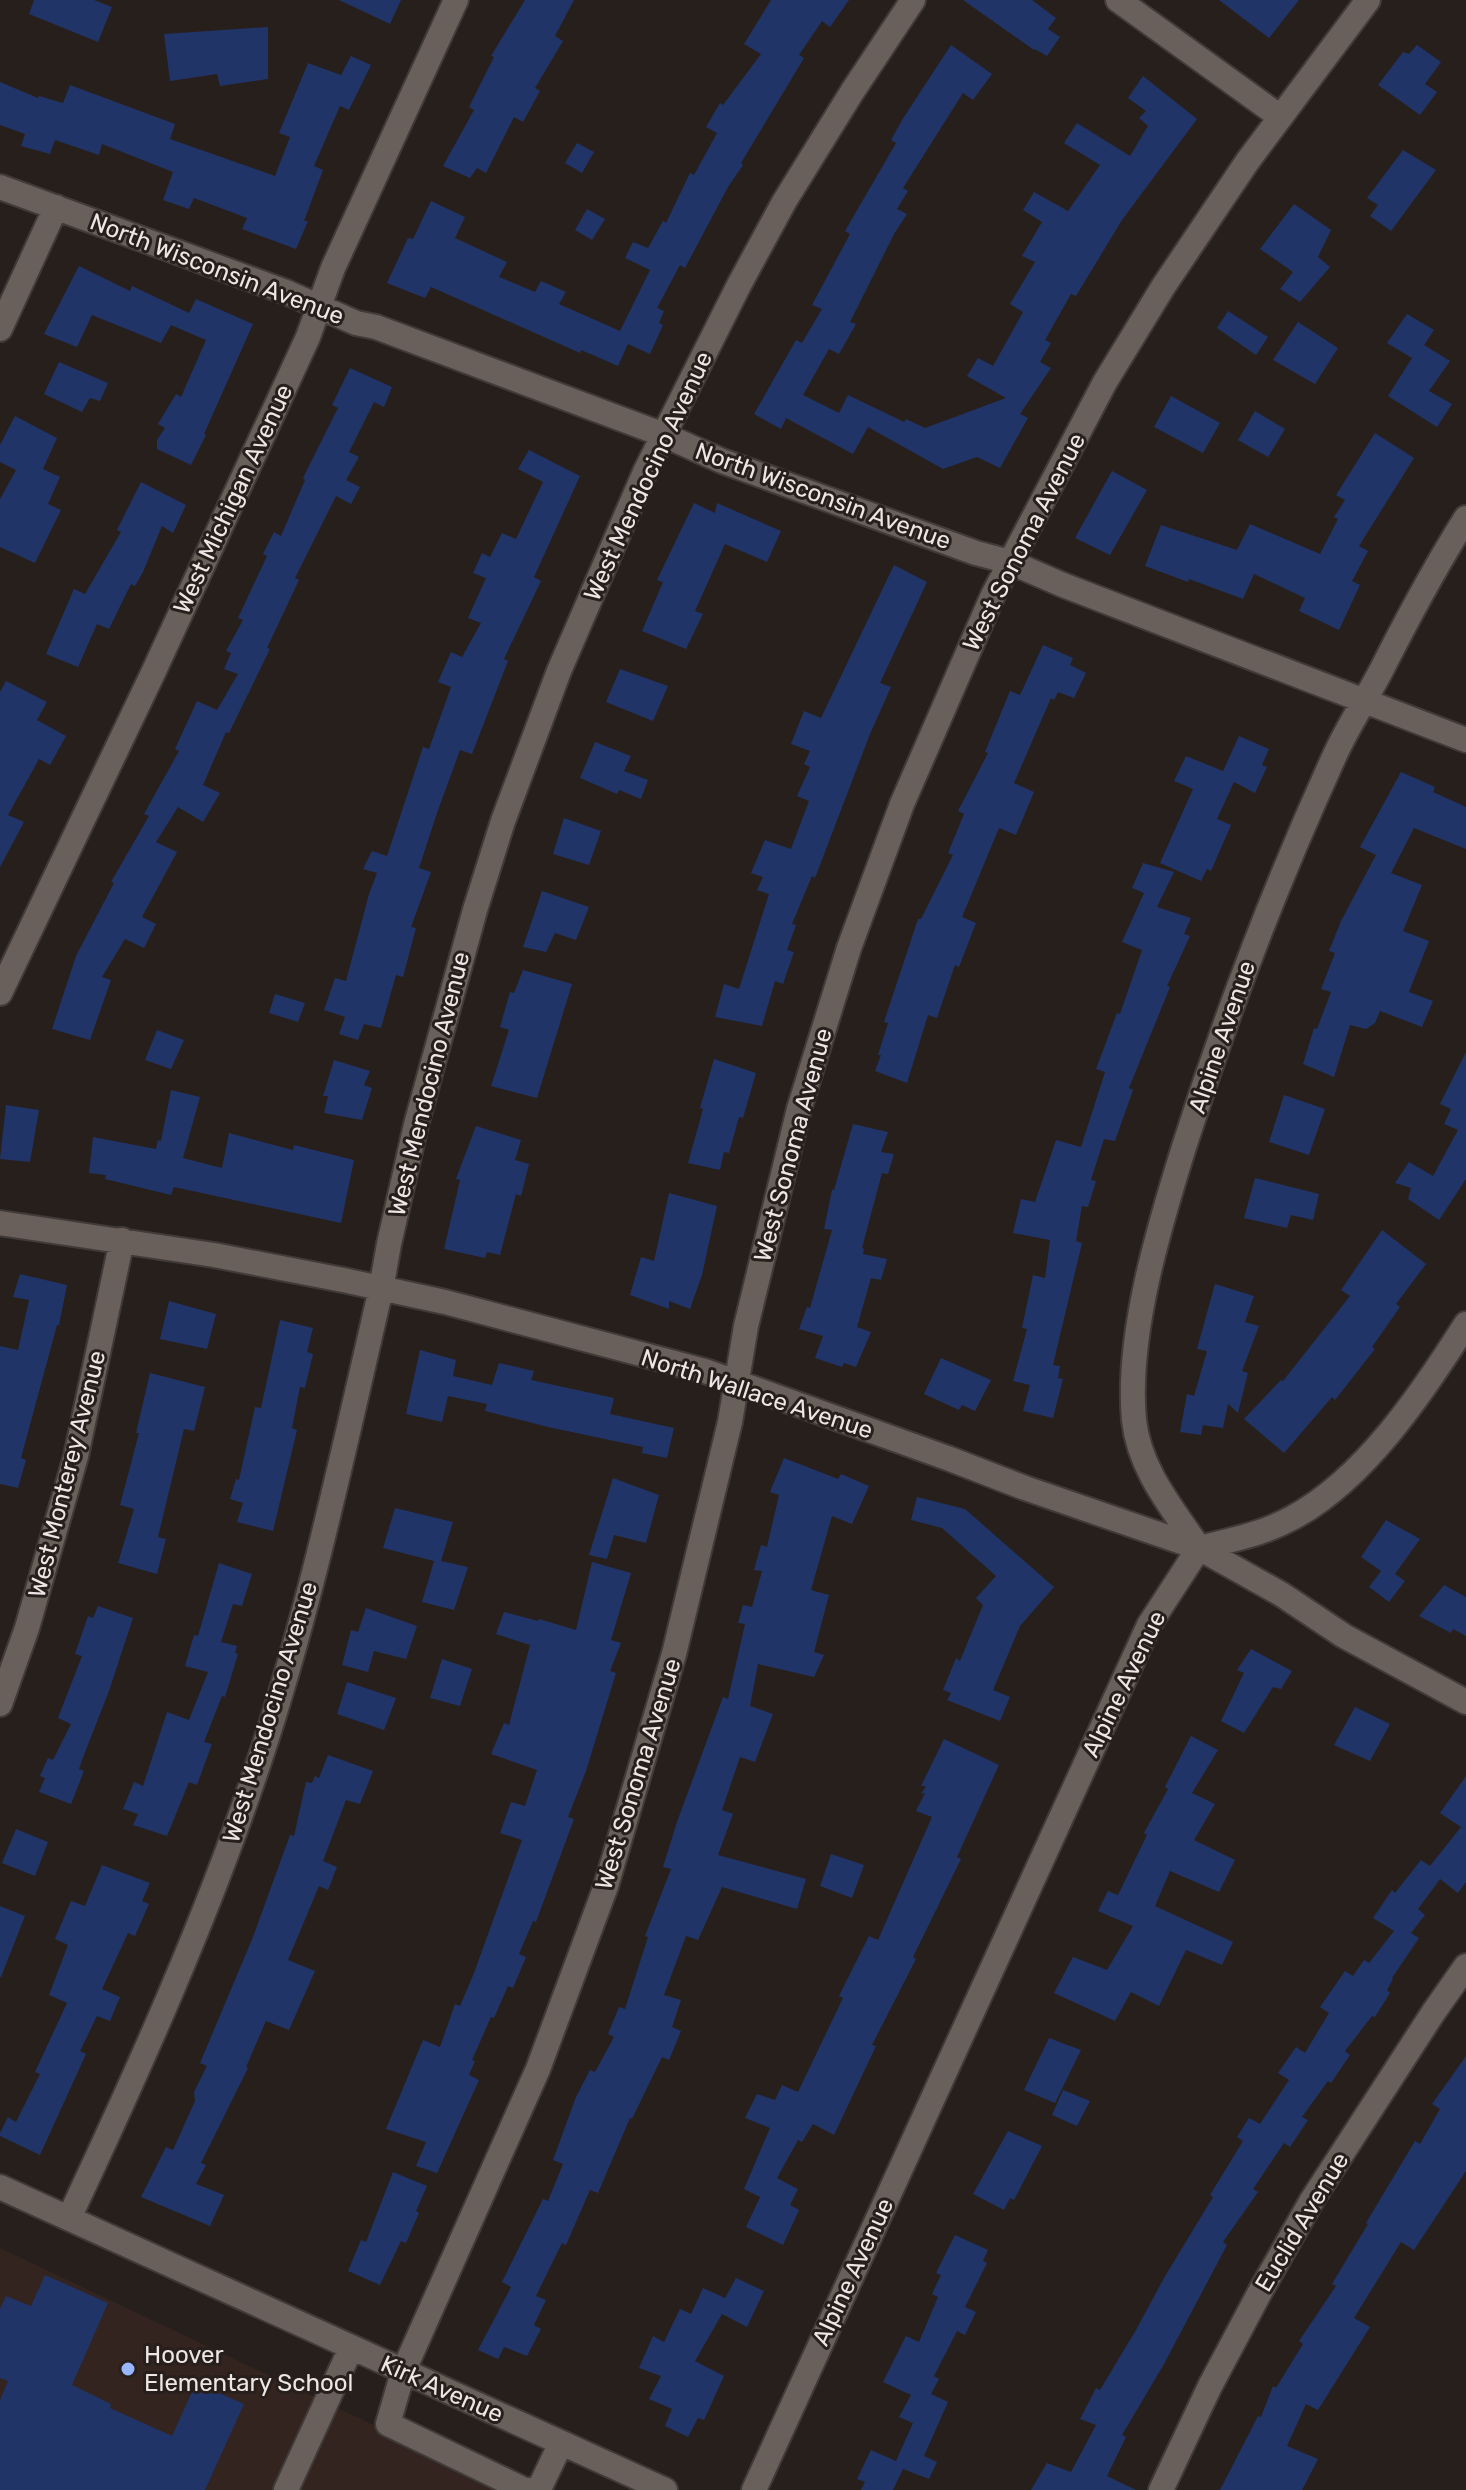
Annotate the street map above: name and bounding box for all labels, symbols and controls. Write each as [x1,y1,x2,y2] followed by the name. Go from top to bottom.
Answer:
[86,208,348,330] street label: North Wisconsin Avenue
[578,347,718,605] street label: West Mendocino Avenue
[168,380,298,618] street label: West Michigan Avenue
[957,428,1091,656] street label: West Sonoma Avenue
[691,437,955,555] street label: North Wisconsin Avenue
[383,949,475,1219] street label: West Mendocino Avenue
[1183,957,1261,1117] street label: Alpine Avenue
[748,1025,838,1265] street label: West Sonoma Avenue
[638,1343,876,1445] street label: North Wallace Avenue
[23,1348,111,1600] street label: West Monterey Avenue
[217,1578,323,1846] street label: West Mendocino Avenue
[1076,1606,1172,1762] street label: Alpine Avenue
[589,1655,687,1893] street label: West Sonoma Avenue
[1249,2147,1355,2297] street label: Euclid Avenue
[807,2194,899,2350] street label: Alpine Avenue
[144,2341,353,2397] place label: Hoover Elementary School
[377,2350,507,2428] street label: Kirk Avenue
[119,2360,137,2378] marker: Hoover Elementary School

